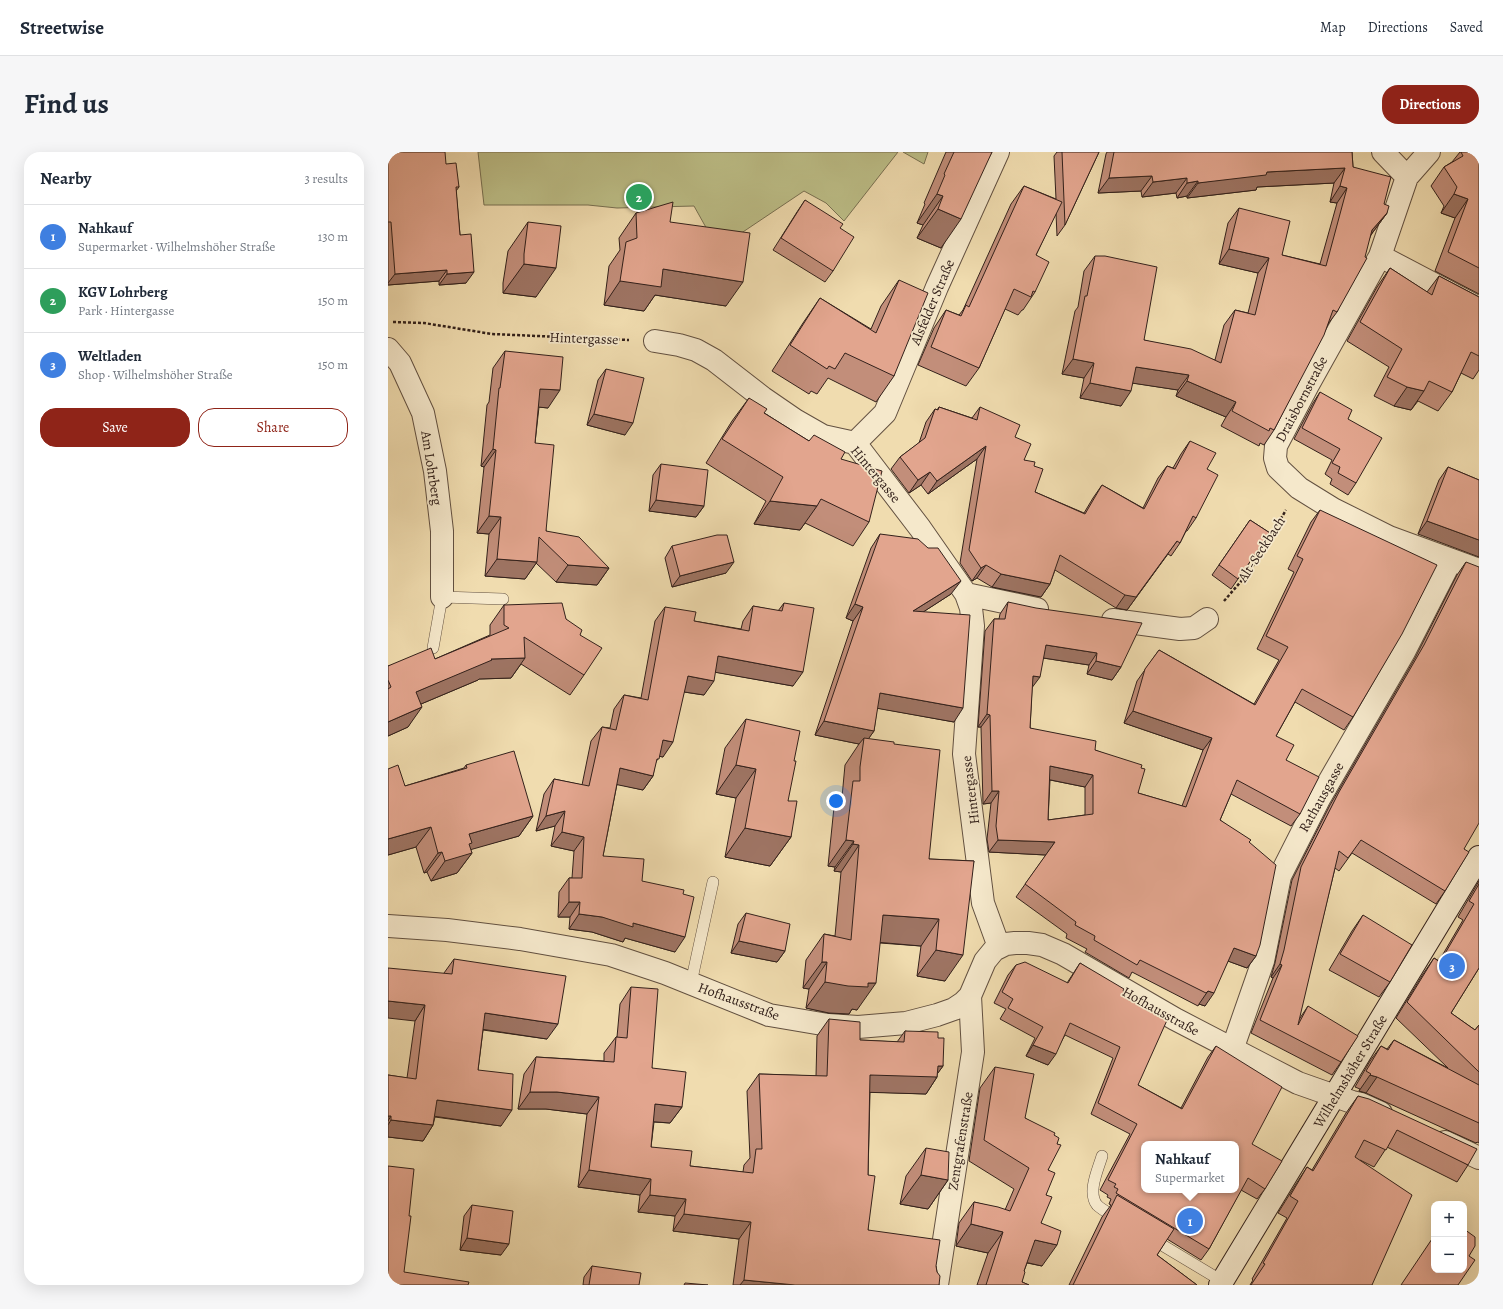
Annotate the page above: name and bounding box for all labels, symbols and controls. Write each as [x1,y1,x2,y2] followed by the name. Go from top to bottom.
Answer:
[20,15,104,41] text: Streetwise
[1320,18,1346,37] text: Map
[1368,18,1428,37] text: Directions
[1450,18,1483,37] text: Saved
[24,85,109,123] text: Find us
[1382,85,1479,124] button: Directions
[40,167,91,190] text: Nearby
[304,170,348,187] text: 3 results
[626,182,652,212] pin: 2
[78,218,132,238] text: Nahkauf
[51,228,55,245] text: 1
[318,228,348,245] text: 130 m
[78,238,275,255] text: Supermarket · Wilhelmshöher Straße
[905,256,959,349] street label: Alsfelder Straße
[78,282,168,302] text: KGV Lohrberg
[50,292,56,309] text: 2
[318,292,348,309] text: 150 m
[78,302,174,319] text: Park · Hintergasse
[549,328,619,349] street label: Hintergasse
[78,346,142,366] text: Weltladen
[1271,353,1332,446] street label: Draisbornstraße
[50,356,56,373] text: 3
[318,356,348,373] text: 150 m
[78,366,233,383] text: Shop · Wilhelmshöher Straße
[40,408,190,447] button: Save
[198,408,348,447] button: Share
[416,429,447,507] street label: Am Lohrberg
[846,442,905,507] street label: Hintergasse
[1233,512,1290,587] street label: Alt-Seckbach
[957,754,984,825] street label: Hintergasse
[1294,759,1349,836] street label: Rathausgasse
[826,791,846,811] your location
[1439,951,1465,981] pin: 3
[695,978,782,1025] street label: Hofhausstraße
[1119,982,1203,1041] street label: Hofhausstraße
[1309,1011,1392,1132] street label: Wilhelmshöher Straße
[943,1090,978,1192] street label: Zentgrafenstraße
[1141,1141,1239,1193] popup
[1155,1149,1209,1169] text: Nahkauf
[1155,1169,1225,1186] text: Supermarket
[1431,1201,1467,1273] map controls
[1431,1201,1467,1237] button: +
[1177,1206,1203,1236] pin: 1
[1431,1237,1467,1273] button: −

